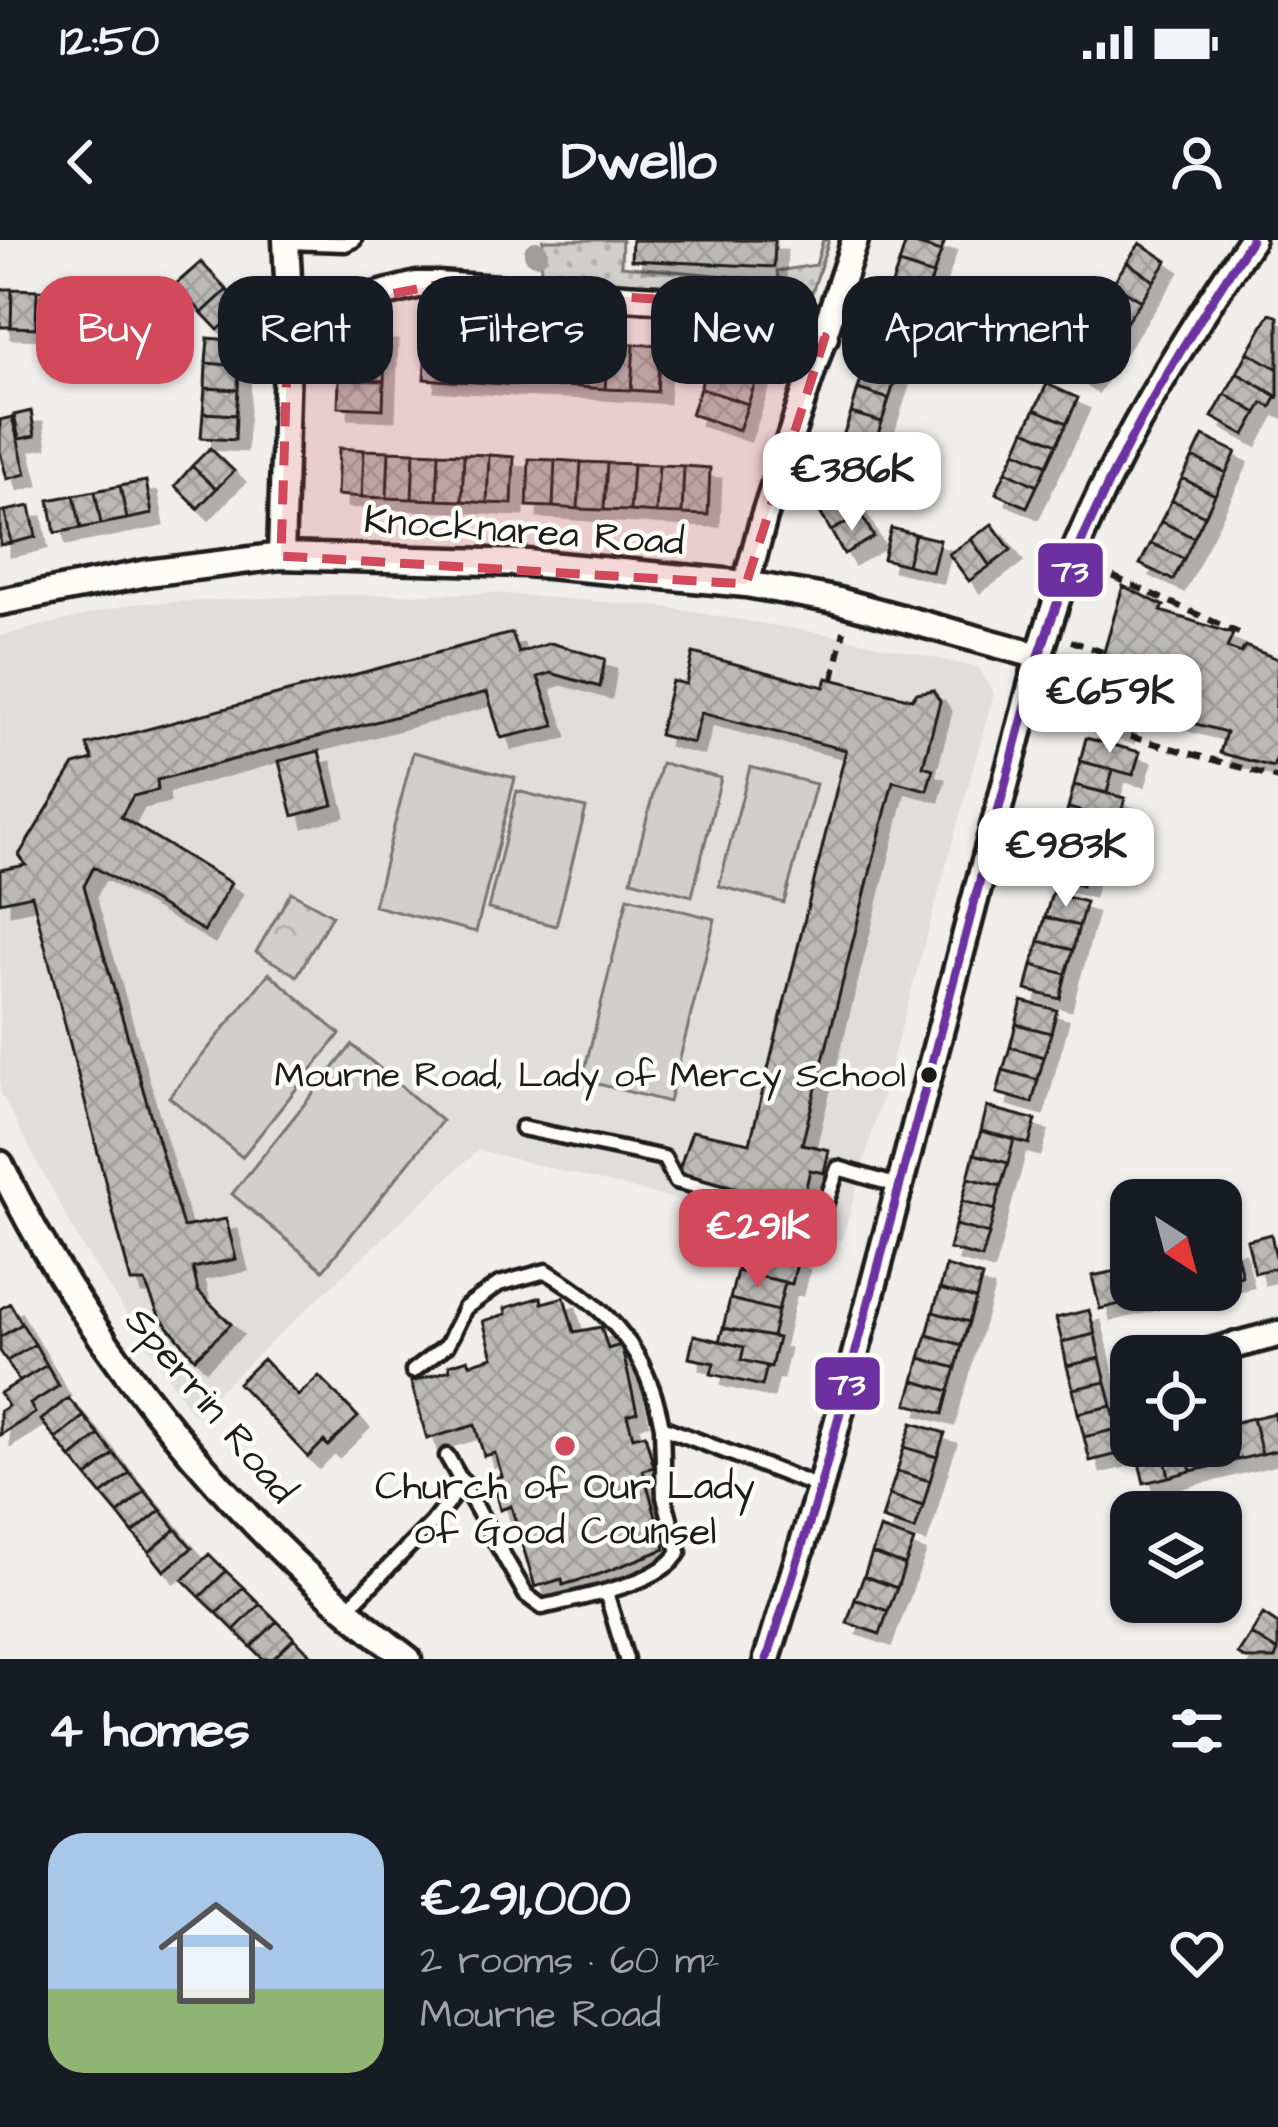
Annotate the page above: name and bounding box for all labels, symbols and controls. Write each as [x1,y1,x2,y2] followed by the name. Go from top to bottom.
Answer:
[60,11,159,73] text: 12:50
[561,125,717,200] text: Dwello
[48,129,114,195] icon: back
[1164,129,1230,195] icon: person
[36,276,194,384] chip: Buy
[218,276,393,384] chip: Rent
[417,276,627,384] chip: Filters
[651,276,818,384] chip: New
[842,276,1131,384] chip: Apartment
[768,432,936,534] pin: €386K
[790,444,914,498] text: €386K
[362,494,686,570] street label: Knocknarea Road
[1036,541,1105,599] line badge: 73
[1050,549,1089,595] text: 73
[1026,654,1194,756] pin: €659K
[1046,666,1174,720] text: €659K
[982,808,1150,910] pin: €983K
[1005,820,1127,874] text: €983K
[275,1050,906,1101] place label: Mourne Road, Lady of Mercy School
[918,1064,940,1086] marker: Mourne Road, Lady of Mercy School
[1110,1179,1242,1311] north arrow
[1110,1179,1242,1623] map controls
[674,1189,842,1291] pin: €291K
[706,1201,810,1255] text: €291K
[112,1296,308,1516] street label: Sperrin Road
[1110,1335,1242,1467] button: locate
[813,1355,882,1412] line badge: 73
[827,1362,866,1408] text: 73
[552,1433,578,1459] marker: Church of Our Lady of Good Counsel
[375,1461,755,1560] place label: Church of Our Lady of Good Counsel
[1110,1491,1242,1623] button: layers
[48,1696,250,1767] text: 4 homes
[1164,1698,1230,1764] icon: filters
[420,1864,631,1935] text: €291,000
[144,1881,288,2025] icon: home
[1164,1920,1230,1986] icon: heart
[420,1935,720,1989] text: 2 rooms · 60 m²
[420,1989,661,2043] text: Mourne Road

